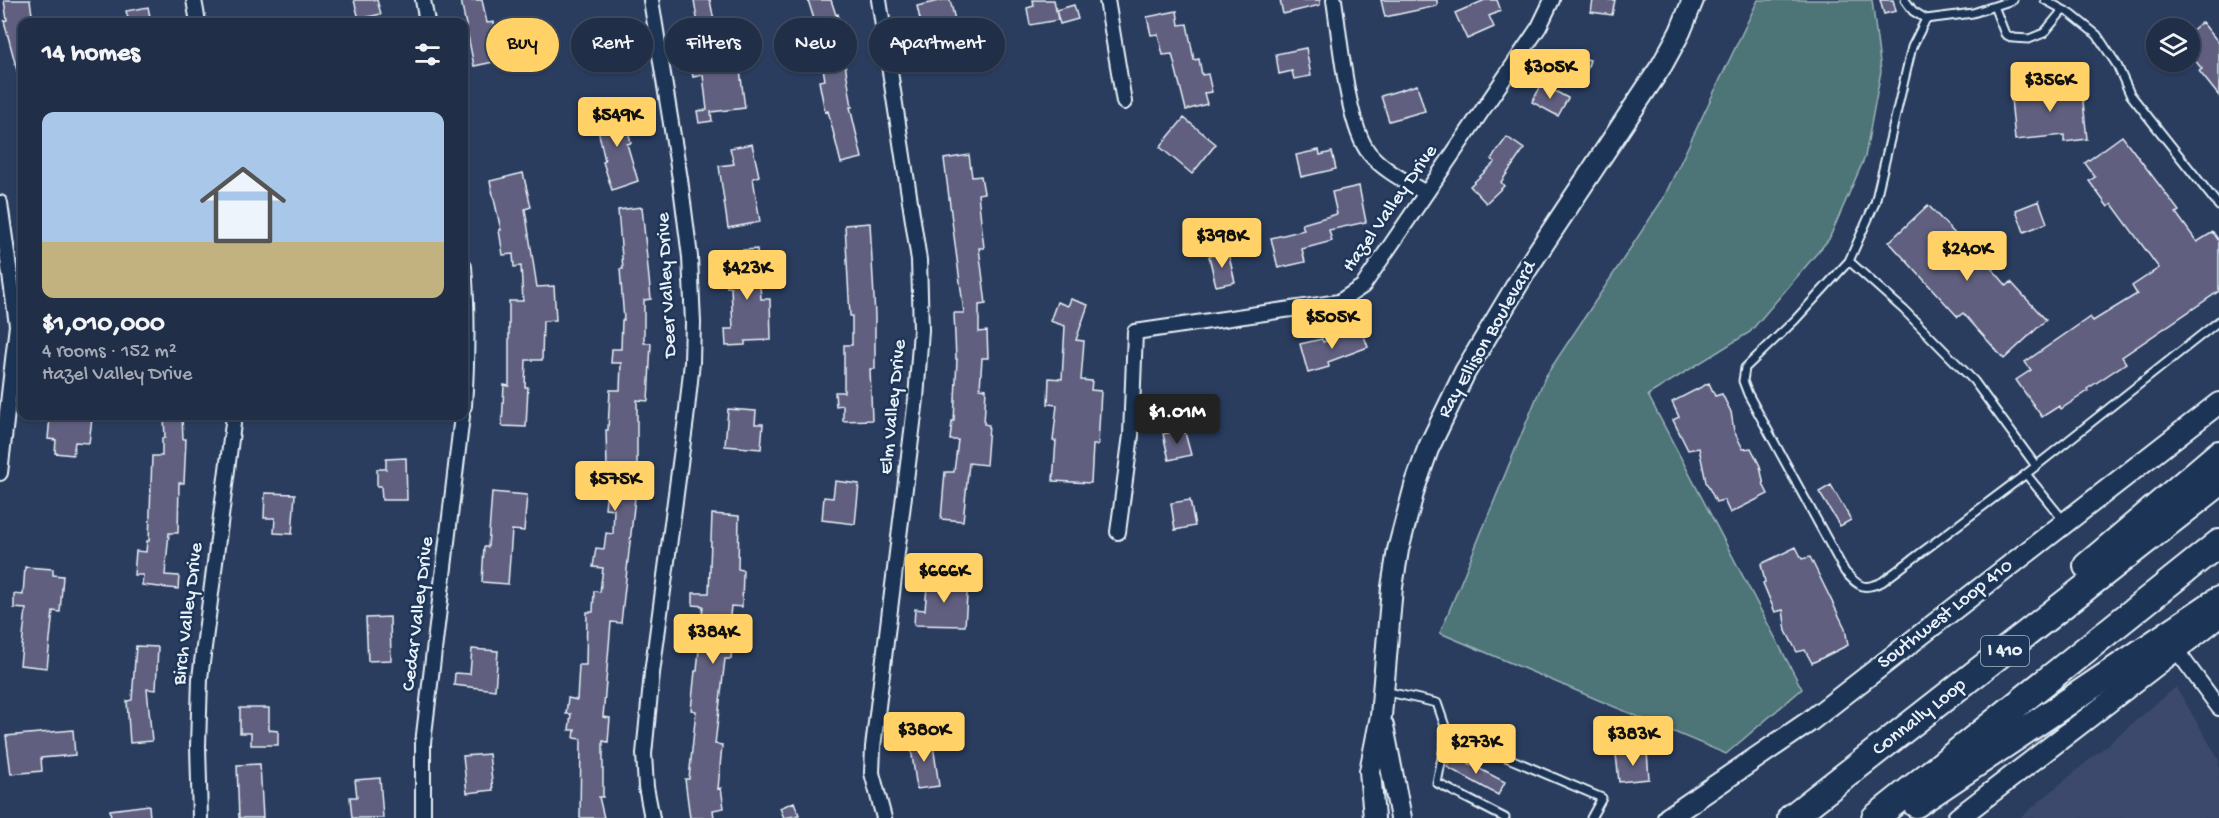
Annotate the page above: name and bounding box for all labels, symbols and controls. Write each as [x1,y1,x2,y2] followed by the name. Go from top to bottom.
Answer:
[486,18,559,72] chip: Buy
[571,18,653,72] chip: Rent
[665,18,762,72] chip: Filters
[774,18,857,72] chip: New
[869,18,1005,72] chip: Apartment
[2146,18,2200,72] map controls
[2146,18,2200,72] button: layers
[411,38,444,71] icon: filters
[42,39,140,70] text: 14 homes
[1508,49,1592,100] pin: $305K
[1524,57,1576,80] text: $305K
[2008,62,2092,113] pin: $356K
[2024,70,2076,93] text: $356K
[575,97,659,148] pin: $549K
[592,105,642,128] text: $549K
[1338,140,1444,277] street label: Hazel Valley Drive
[189,151,297,259] icon: home
[653,211,683,360] street label: Deer Valley Drive
[1180,218,1264,269] pin: $398K
[1196,226,1248,249] text: $398K
[1925,231,2009,282] pin: $240K
[1942,239,1992,262] text: $240K
[705,250,789,301] pin: $423K
[1434,256,1543,422] street label: Ray Ellison Boulevard
[722,258,772,281] text: $423K
[1290,299,1374,350] pin: $505K
[1306,307,1358,330] text: $505K
[42,310,165,341] text: $1,010,000
[875,338,913,476] street label: Elm Valley Drive
[42,341,177,364] text: 4 rooms · 152 m²
[42,364,192,387] text: Hazel Valley Drive
[1128,394,1226,445] pin: $1.01M
[1149,402,1205,425] text: $1.01M
[573,461,657,512] pin: $575K
[589,469,641,492] text: $575K
[398,535,440,692] street label: Cedar Valley Drive
[169,541,209,688] street label: Birch Valley Drive
[902,553,986,604] pin: $666K
[1874,555,2018,675] street label: Southwest Loop 410
[919,561,969,584] text: $666K
[671,614,755,665] pin: $384K
[688,622,738,645] text: $384K
[1981,636,2029,666] road number: I 410
[1869,674,1972,762] street label: Connally Loop
[882,712,966,763] pin: $380K
[1591,716,1675,767] pin: $383K
[898,720,950,743] text: $380K
[1434,724,1518,775] pin: $273K
[1607,724,1659,747] text: $383K
[1451,732,1501,755] text: $273K

